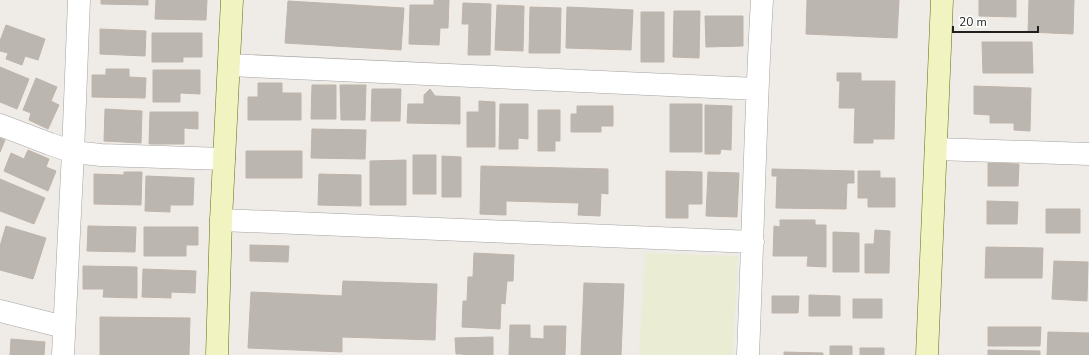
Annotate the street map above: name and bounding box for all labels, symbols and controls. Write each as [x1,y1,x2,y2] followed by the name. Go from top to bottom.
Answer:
[953,8,1038,34] scale bar
[959,14,987,30] text: 20 m

